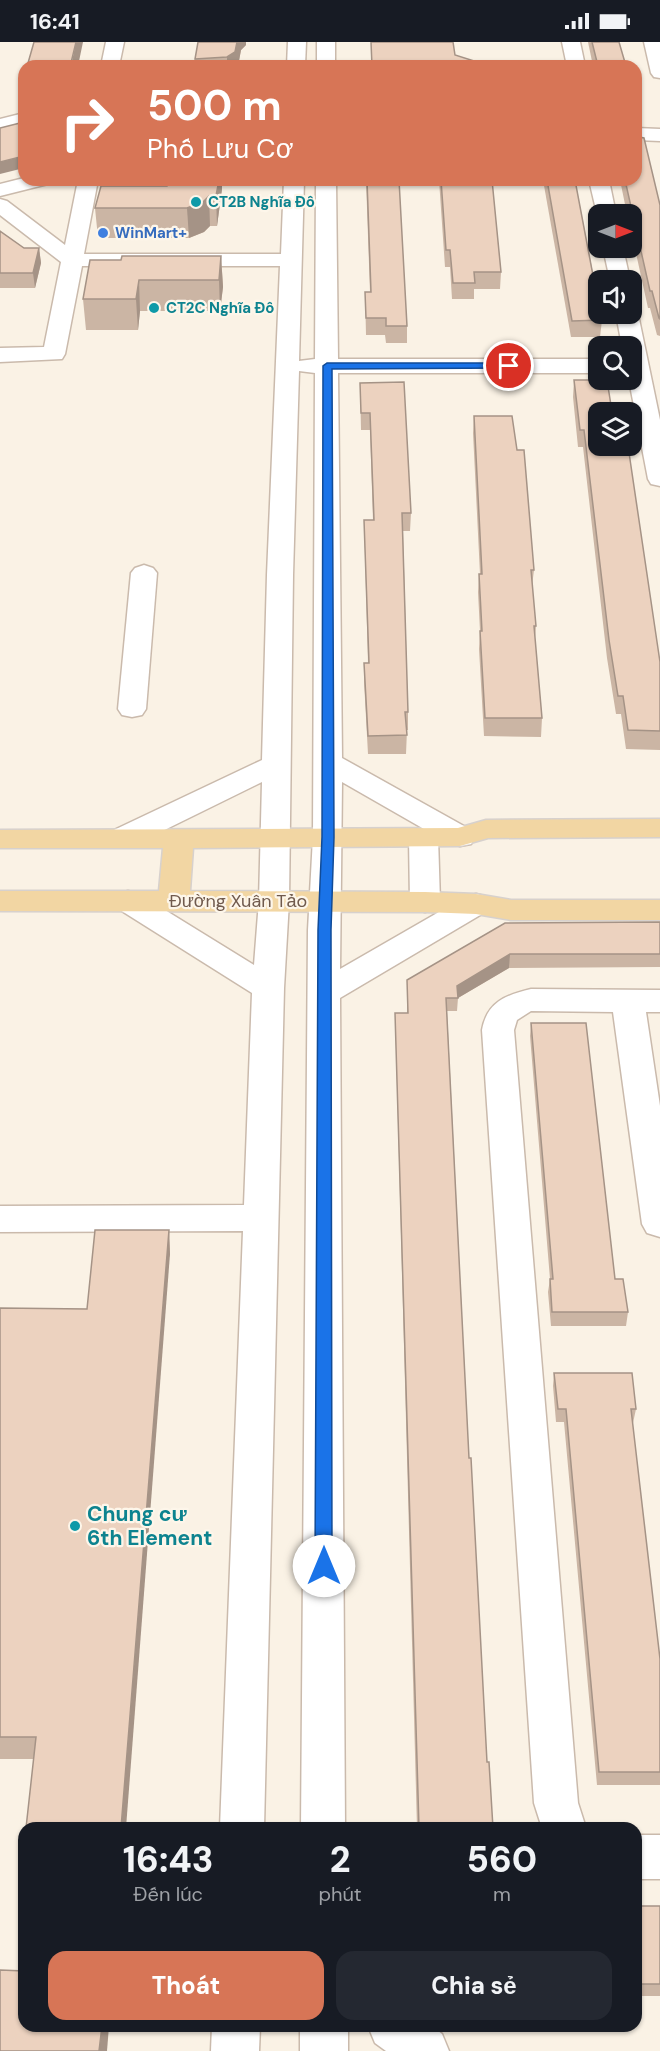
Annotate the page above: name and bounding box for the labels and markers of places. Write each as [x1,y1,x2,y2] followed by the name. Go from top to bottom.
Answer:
[208,192,315,212] place label: CT2B Nghĩa Đô
[189,195,203,209] marker: CT2B Nghĩa Đô
[115,223,187,243] place label: WinMart+
[96,226,110,240] marker: WinMart+
[166,298,274,318] place label: CT2C Nghĩa Đô
[147,301,161,315] marker: CT2C Nghĩa Đô
[483,340,534,391] pin
[87,1500,212,1552] place label: Chung cư 6th Element
[68,1519,82,1533] marker: Chung cư 6th Element

